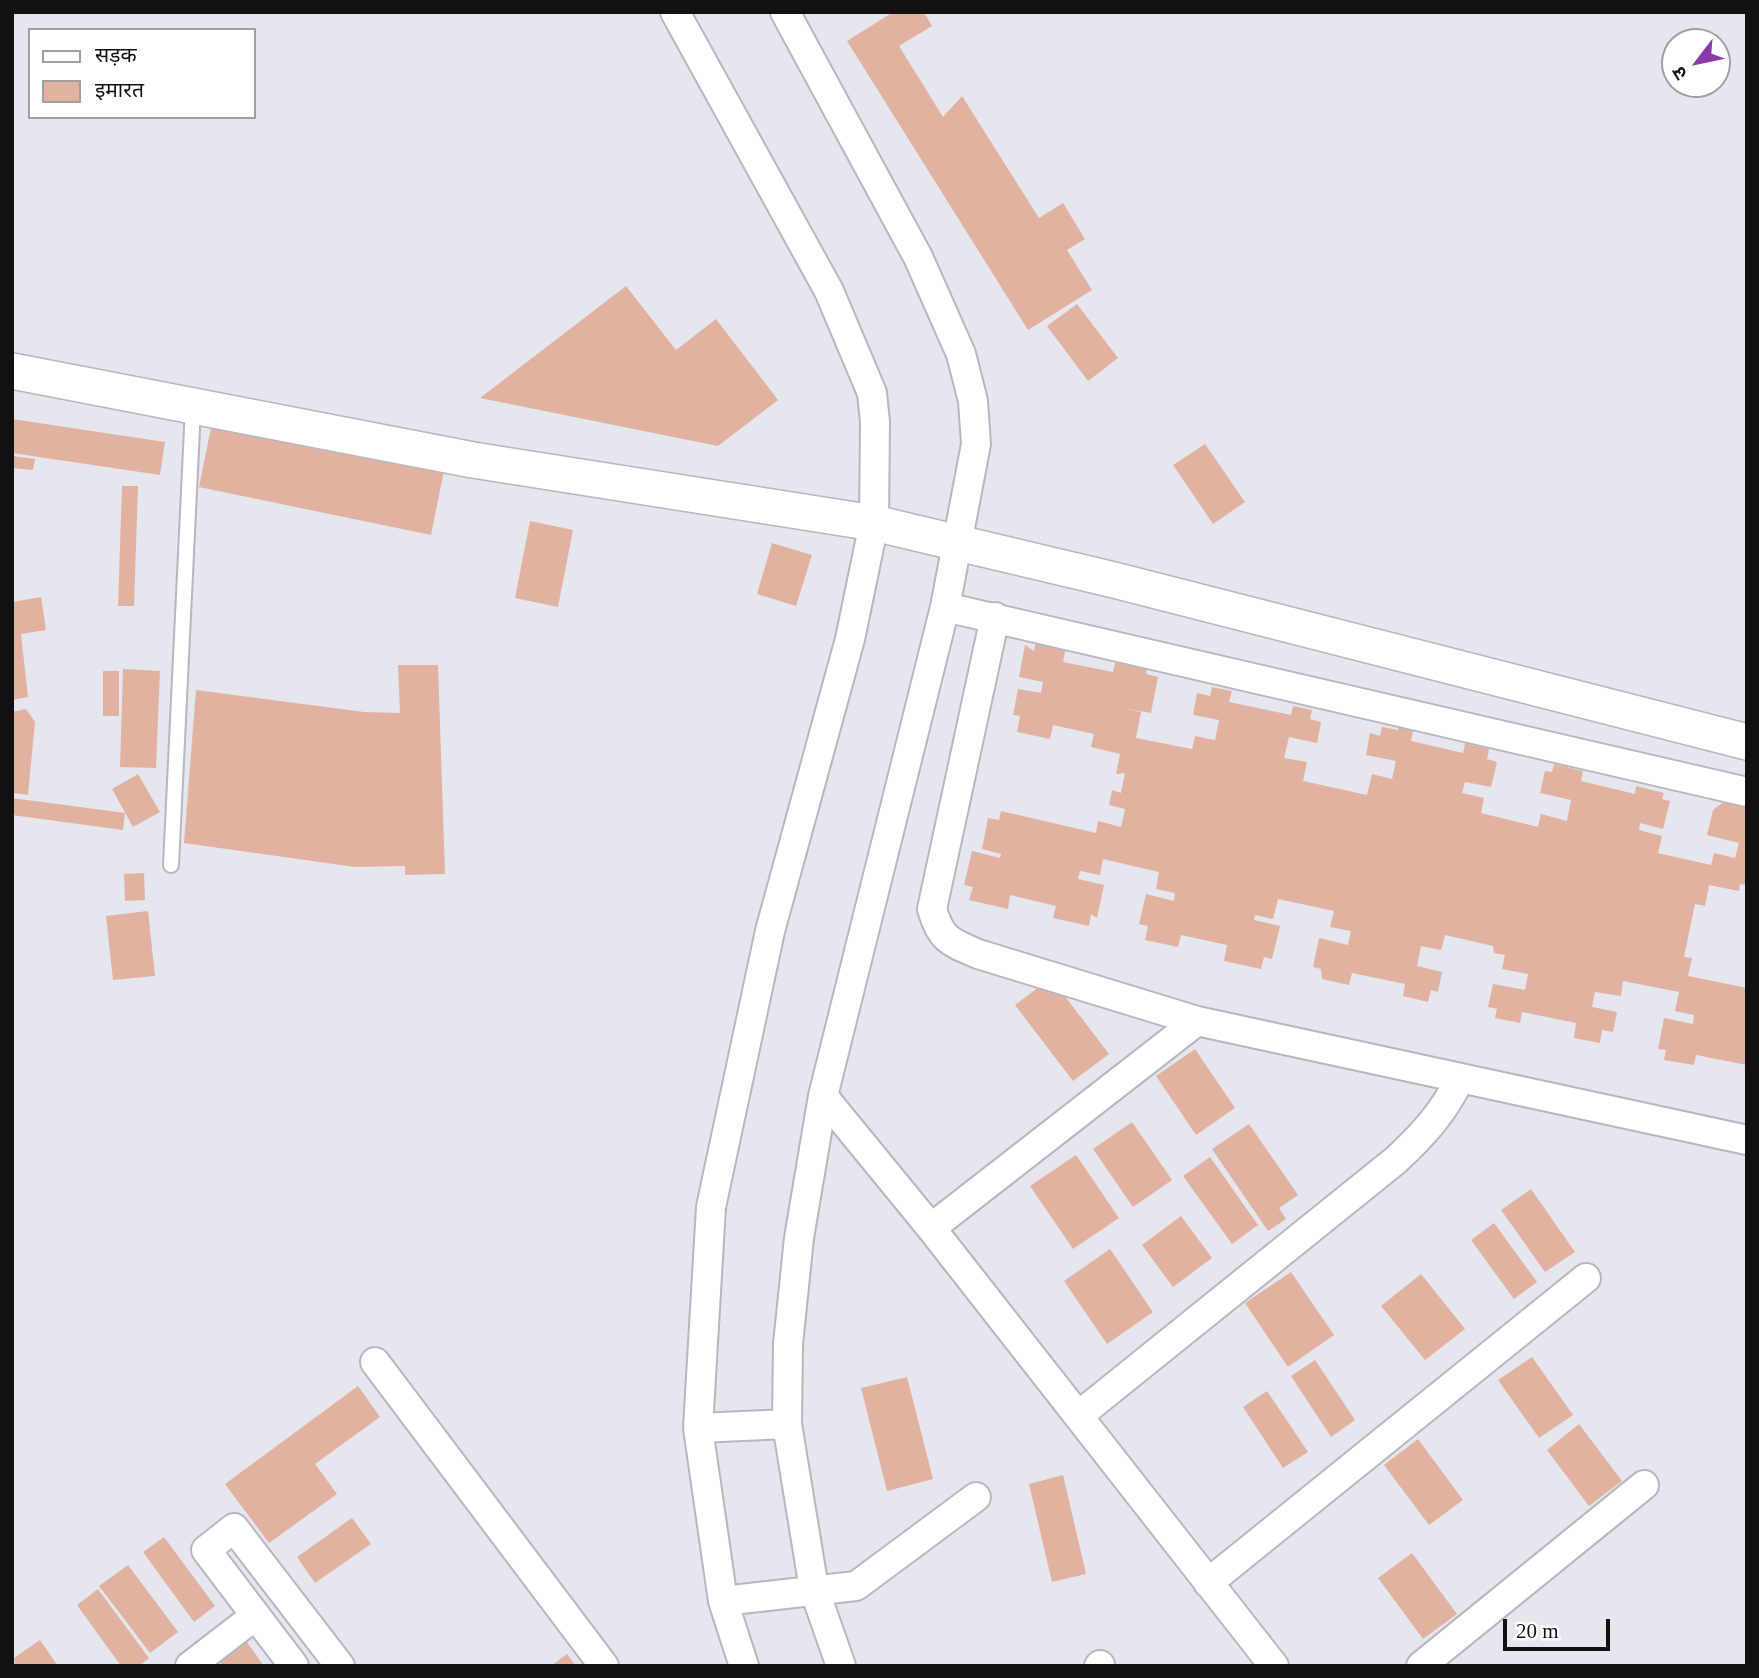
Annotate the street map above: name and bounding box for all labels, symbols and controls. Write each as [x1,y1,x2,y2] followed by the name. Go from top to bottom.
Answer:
[28,28,256,119] legend
[1661,28,1731,98] north arrow
[95,43,137,67] text: सड़क
[1668,63,1691,84] text: उ
[95,78,144,102] text: इमारत
[1507,1604,1614,1648] scale bar
[1516,1619,1559,1643] text: 20 m

